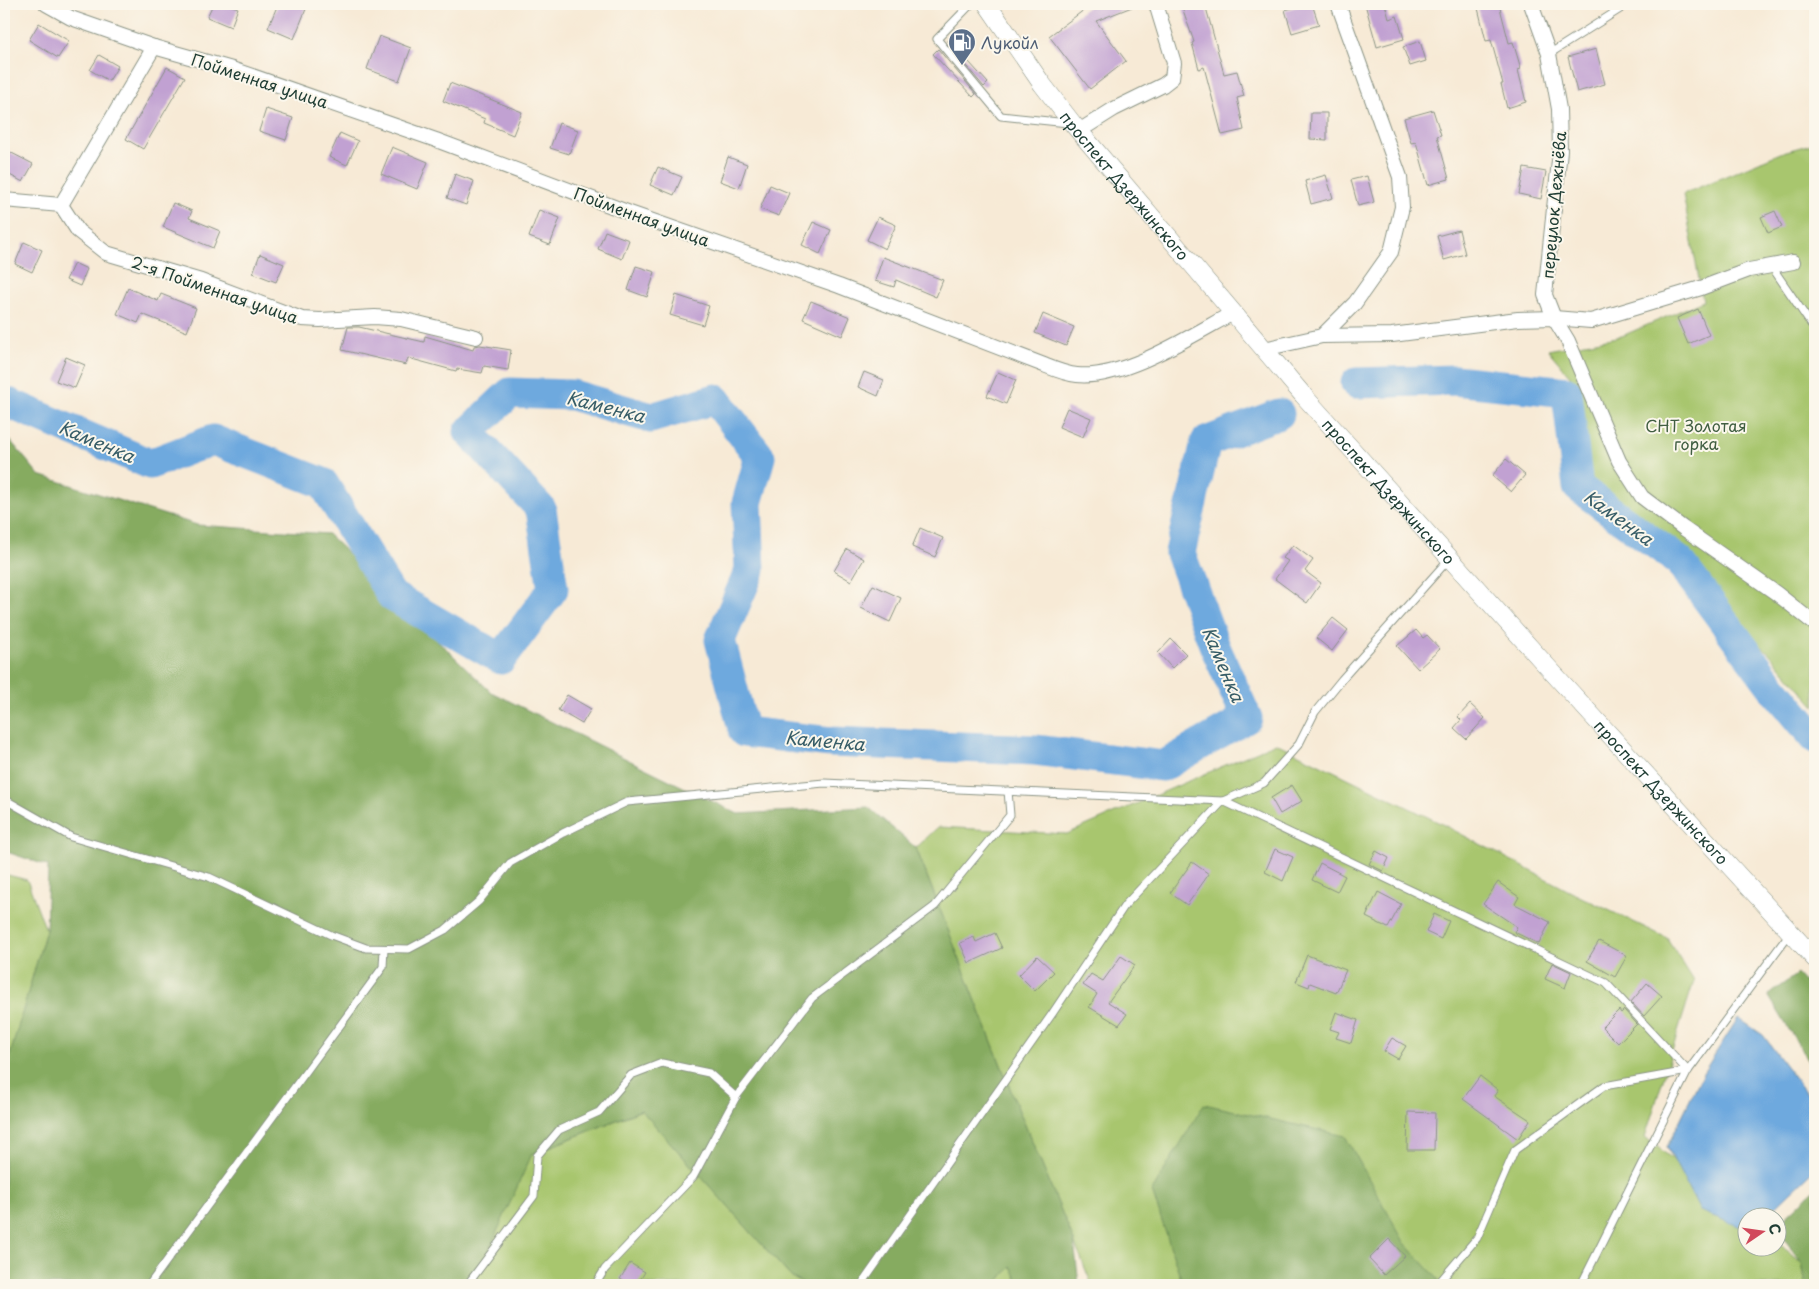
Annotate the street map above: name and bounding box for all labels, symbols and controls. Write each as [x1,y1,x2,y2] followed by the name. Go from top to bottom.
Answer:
[947,27,977,66] fuel station icon: Лукойл
[981,30,1039,54] place label: Лукойл
[188,47,332,113] street label: Пойменная улица
[1055,105,1195,265] street label: проспект Дзержинского
[1535,130,1571,280] street label: переулок Дежнёва
[571,180,713,252] street label: Пойменная улица
[128,249,302,329] street label: 2-я Пойменная улица
[564,383,649,429] water label: Каменка
[1317,412,1461,569] street label: проспект Дзержинского
[55,413,140,469] water label: Каменка
[1645,413,1747,455] park label: СНТ Золотая горка
[1579,483,1660,552] water label: Каменка
[1196,622,1252,707] water label: Каменка
[1589,714,1735,870] street label: проспект Дзержинского
[784,723,867,757] water label: Каменка
[1736,1206,1786,1256] north arrow
[1764,1221,1787,1236] text: С

